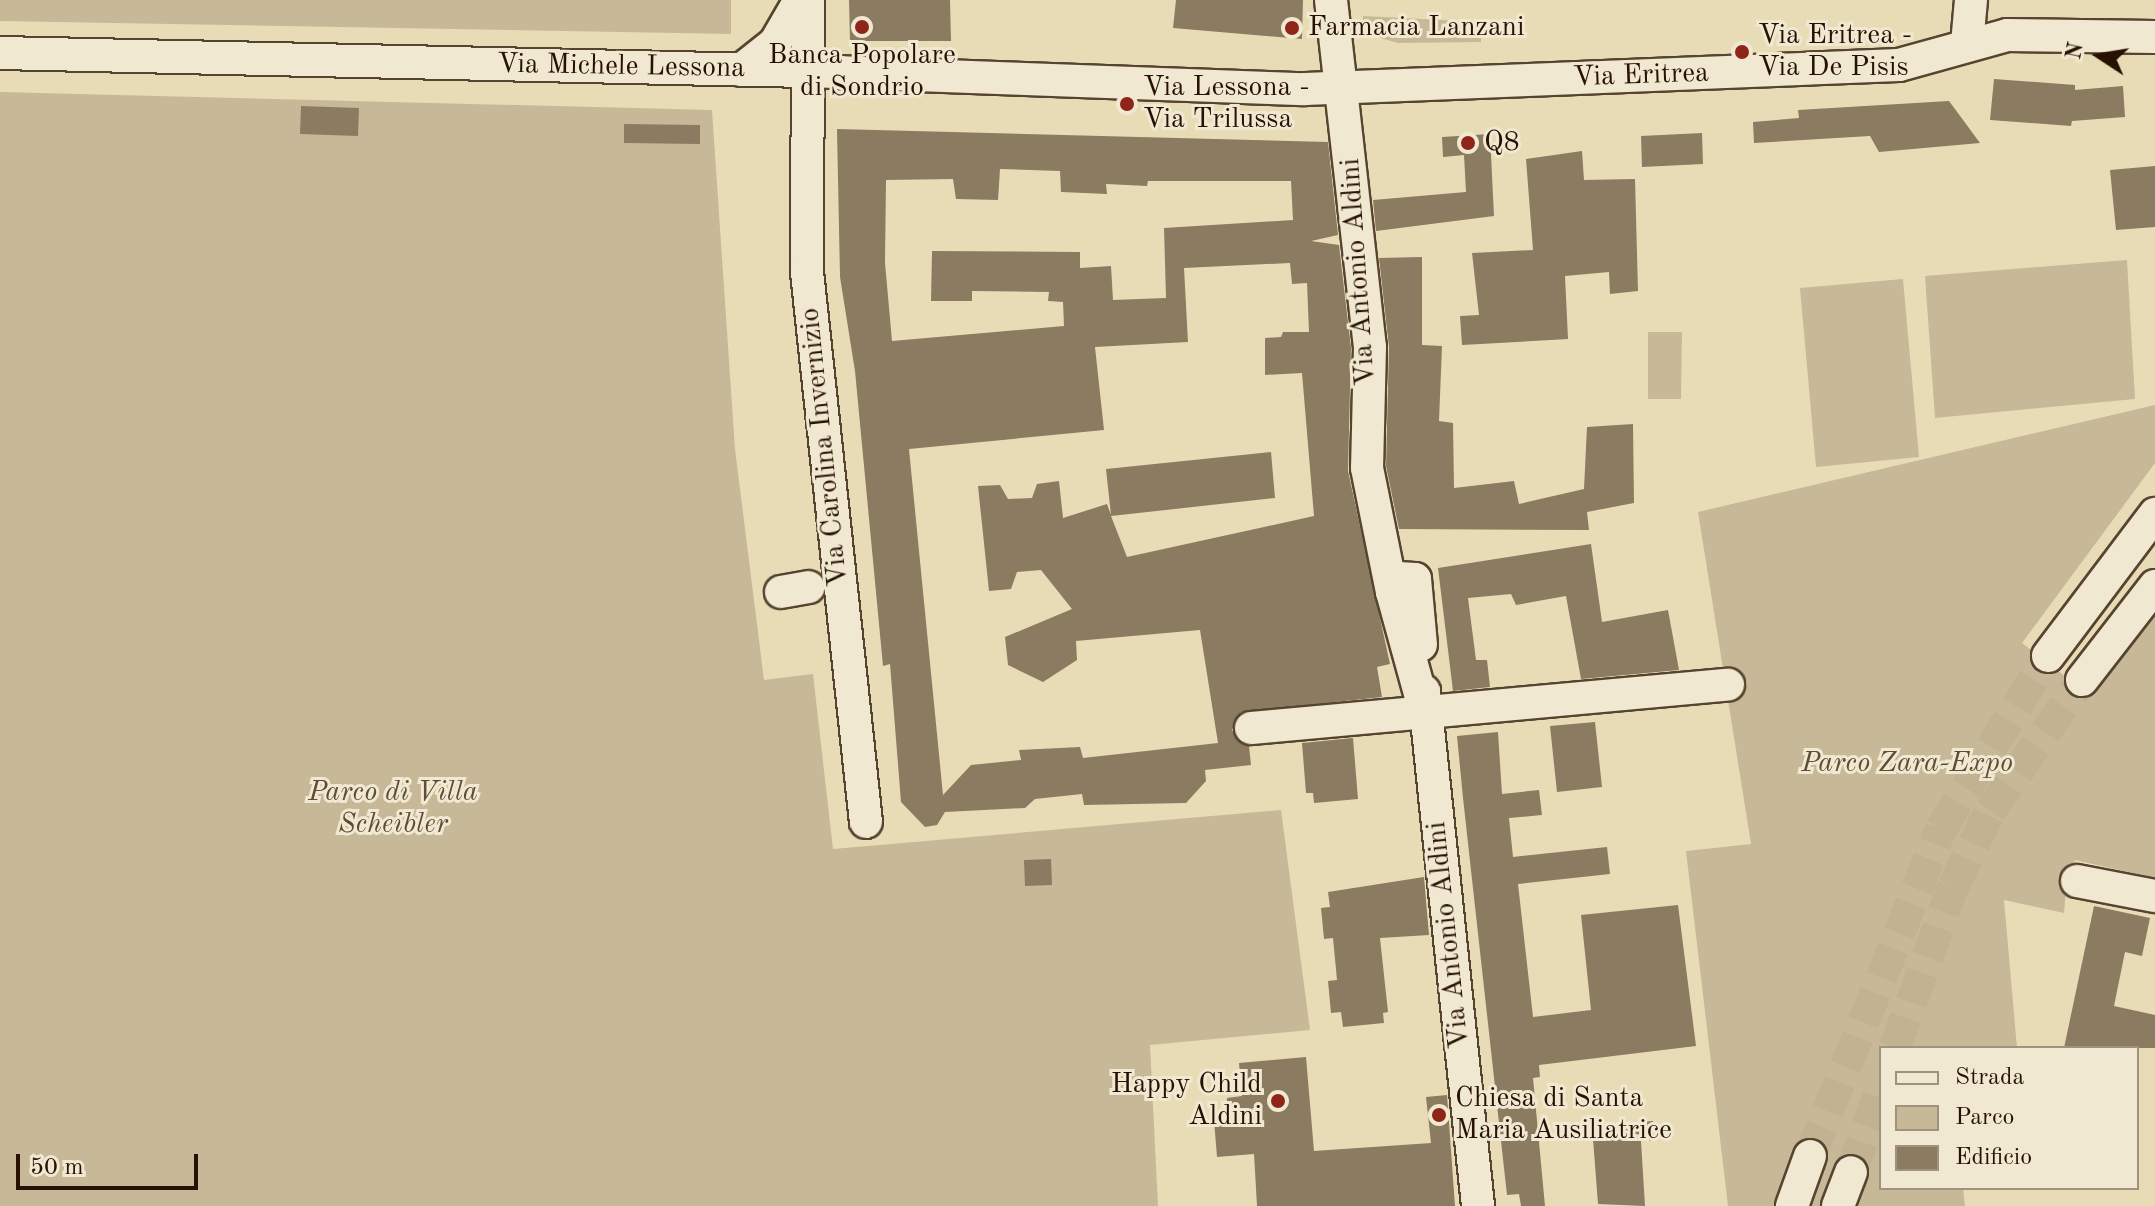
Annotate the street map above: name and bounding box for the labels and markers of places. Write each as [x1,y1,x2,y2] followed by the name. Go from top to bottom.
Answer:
[1308,11,1524,45] place label: Farmacia Lanzani
[853,18,871,36] marker: Banca Popolare di Sondrio
[1283,19,1301,37] marker: Farmacia Lanzani
[1758,19,1912,85] place label: Via Eritrea - Via De Pisis
[768,39,956,105] place label: Banca Popolare di Sondrio
[1733,43,1751,61] marker: Via Eritrea - Via De Pisis
[1143,71,1310,137] place label: Via Lessona - Via Trilussa
[1118,95,1136,113] marker: Via Lessona - Via Trilussa
[1484,126,1520,160] place label: Q8
[1459,134,1477,152] marker: Q8
[1111,1068,1262,1134] place label: Happy Child Aldini
[1455,1082,1672,1148] place label: Chiesa di Santa Maria Ausiliatrice
[1269,1092,1287,1110] marker: Happy Child Aldini
[1430,1106,1448,1124] marker: Chiesa di Santa Maria Ausiliatrice

